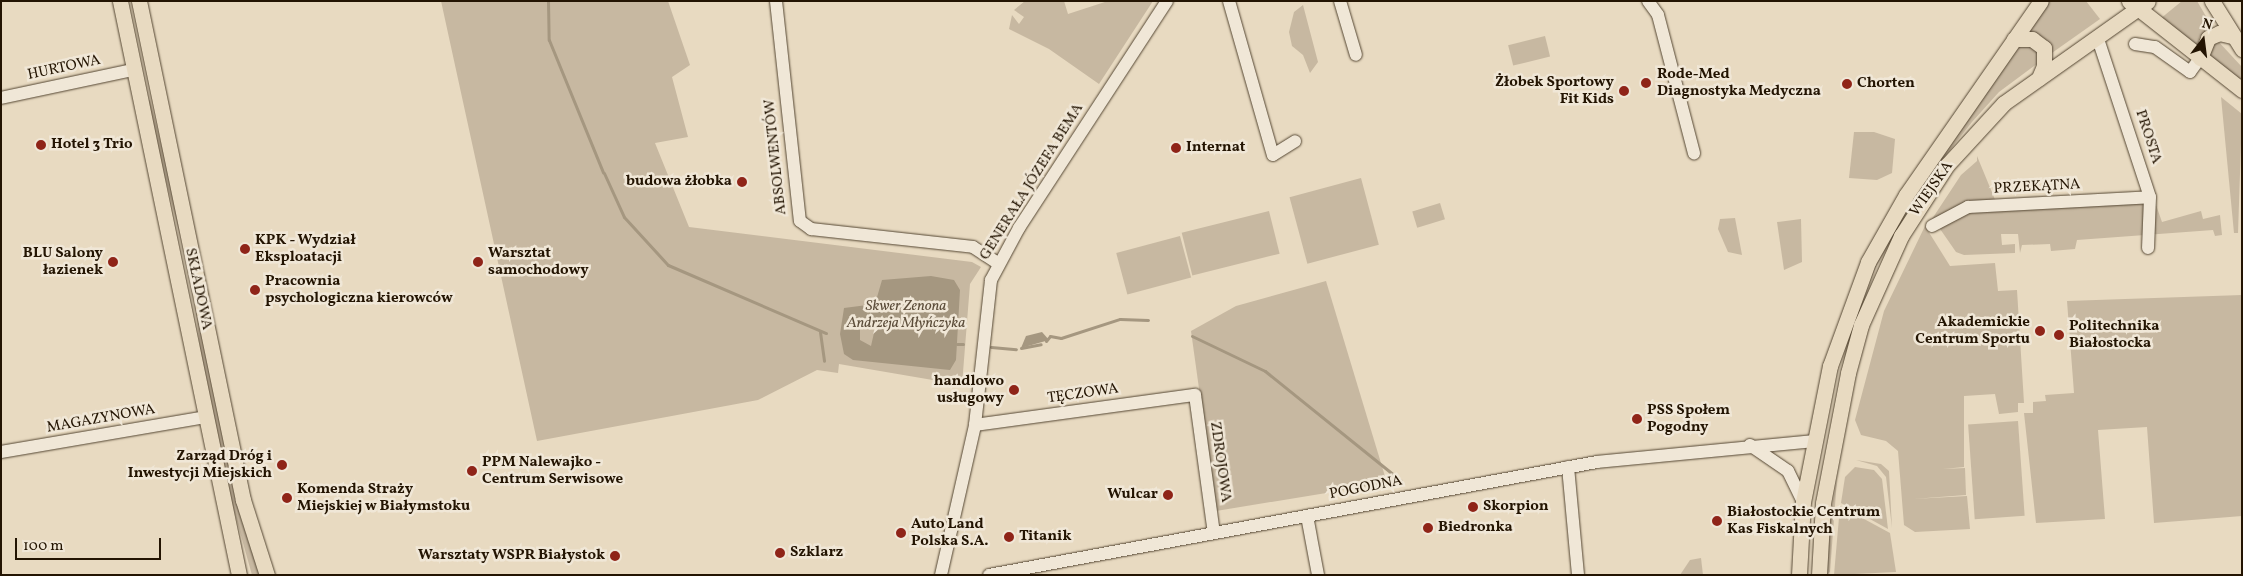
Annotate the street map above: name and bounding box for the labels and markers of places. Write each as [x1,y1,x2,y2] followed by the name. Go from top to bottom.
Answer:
[1657,65,1821,100] place label: Rode-Med Diagnostyka Medyczna
[1495,73,1614,108] place label: Żłobek Sportowy Fit Kids
[1857,75,1915,93] place label: Chorten
[1639,76,1653,90] marker: Rode-Med Diagnostyka Medyczna
[1841,78,1853,90] marker: Chorten
[1618,85,1630,97] marker: Żłobek Sportowy Fit Kids
[51,136,133,154] place label: Hotel 3 Trio
[35,139,47,151] marker: Hotel 3 Trio
[1186,139,1245,157] place label: Internat
[1170,142,1182,154] marker: Internat
[626,173,732,191] place label: budowa żłobka
[736,176,748,188] marker: budowa żłobka
[255,231,356,266] place label: KPK - Wydział Eksploatacji
[239,243,251,255] marker: KPK - Wydział Eksploatacji
[23,244,103,279] place label: BLU Salony łazienek
[488,244,589,279] place label: Warsztat samochodowy
[107,256,119,268] marker: BLU Salony łazienek
[472,256,484,268] marker: Warsztat samochodowy
[265,272,453,307] place label: Pracownia psychologiczna kierowców
[249,284,261,296] marker: Pracownia psychologiczna kierowców
[1915,313,2030,348] place label: Akademickie Centrum Sportu
[2069,317,2159,352] place label: Politechnika Białostocka
[2034,325,2046,337] marker: Akademickie Centrum Sportu
[2053,329,2065,341] marker: Politechnika Białostocka
[934,372,1004,407] place label: handlowo usługowy
[1008,384,1020,396] marker: handlowo usługowy
[1647,401,1730,436] place label: PSS Społem Pogodny
[1631,413,1643,425] marker: PSS Społem Pogodny
[128,447,272,482] place label: Zarząd Dróg i Inwestycji Miejskich
[482,453,623,488] place label: PPM Nalewajko - Centrum Serwisowe
[276,459,288,471] marker: Zarząd Dróg i Inwestycji Miejskich
[466,465,478,477] marker: PPM Nalewajko - Centrum Serwisowe
[297,480,471,515] place label: Komenda Straży Miejskiej w Białymstoku
[1107,486,1158,504] place label: Wulcar
[1162,489,1174,501] marker: Wulcar
[281,492,293,504] marker: Komenda Straży Miejskiej w Białymstoku
[1483,498,1549,516] place label: Skorpion
[1467,501,1479,513] marker: Skorpion
[1727,503,1880,538] place label: Białostockie Centrum Kas Fiskalnych
[911,515,989,550] place label: Auto Land Polska S.A.
[1711,515,1723,527] marker: Białostockie Centrum Kas Fiskalnych
[1438,519,1513,537] place label: Biedronka
[1422,522,1434,534] marker: Biedronka
[895,527,907,539] marker: Auto Land Polska S.A.
[1019,528,1071,546] place label: Titanik
[1003,531,1015,543] marker: Titanik
[790,544,843,562] place label: Szklarz
[418,547,605,565] place label: Warsztaty WSPR Białystok
[774,547,786,559] marker: Szklarz
[609,550,621,562] marker: Warsztaty WSPR Białystok

